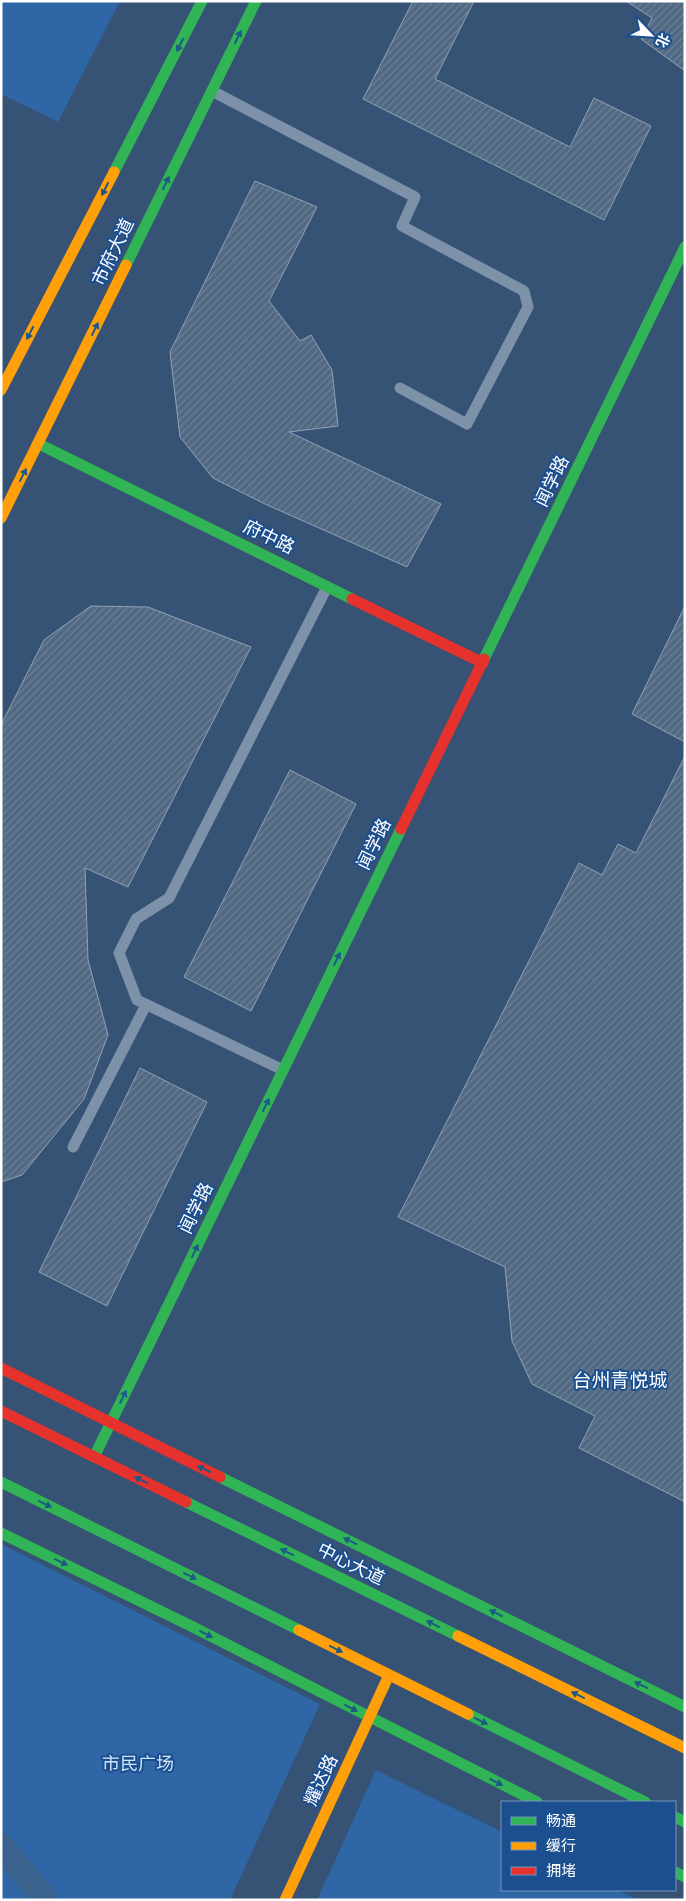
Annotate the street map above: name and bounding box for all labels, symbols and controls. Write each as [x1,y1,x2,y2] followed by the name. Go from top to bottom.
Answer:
[626,10,676,60] north arrow
[234,30,242,44] one-way arrow
[653,31,673,50] text: 北
[176,37,184,52] one-way arrow
[163,176,171,190] one-way arrow
[101,181,109,196] one-way arrow
[87,215,138,289] street label: 市府大道
[91,322,99,336] one-way arrow
[26,326,34,340] one-way arrow
[530,452,573,510] street label: 闻学路
[19,468,27,482] one-way arrow
[240,515,298,558] street label: 府中路
[352,815,395,873] street label: 闻学路
[333,952,341,966] one-way arrow
[262,1098,270,1112] one-way arrow
[174,1179,217,1237] street label: 闻学路
[191,1244,199,1258] one-way arrow
[572,1369,668,1392] district label: 台州青悦城
[119,1390,127,1404] one-way arrow
[197,1464,212,1473] one-way arrow
[134,1476,148,1484] one-way arrow
[38,1500,52,1508] one-way arrow
[343,1537,357,1545] one-way arrow
[314,1538,388,1589] street label: 中心大道
[280,1548,294,1556] one-way arrow
[54,1558,68,1566] one-way arrow
[183,1572,198,1580] one-way arrow
[488,1609,503,1617] one-way arrow
[425,1619,440,1628] one-way arrow
[199,1630,214,1638] one-way arrow
[329,1645,343,1653] one-way arrow
[634,1681,648,1689] one-way arrow
[571,1691,585,1699] one-way arrow
[344,1704,358,1712] one-way arrow
[474,1717,489,1725] one-way arrow
[300,1751,341,1809] street label: 耀达路
[102,1753,174,1774] park label: 市民广场
[489,1778,503,1786] one-way arrow
[501,1801,676,1891] legend
[546,1812,576,1830] text: 畅通
[546,1837,576,1855] text: 缓行
[546,1862,576,1880] text: 拥堵

